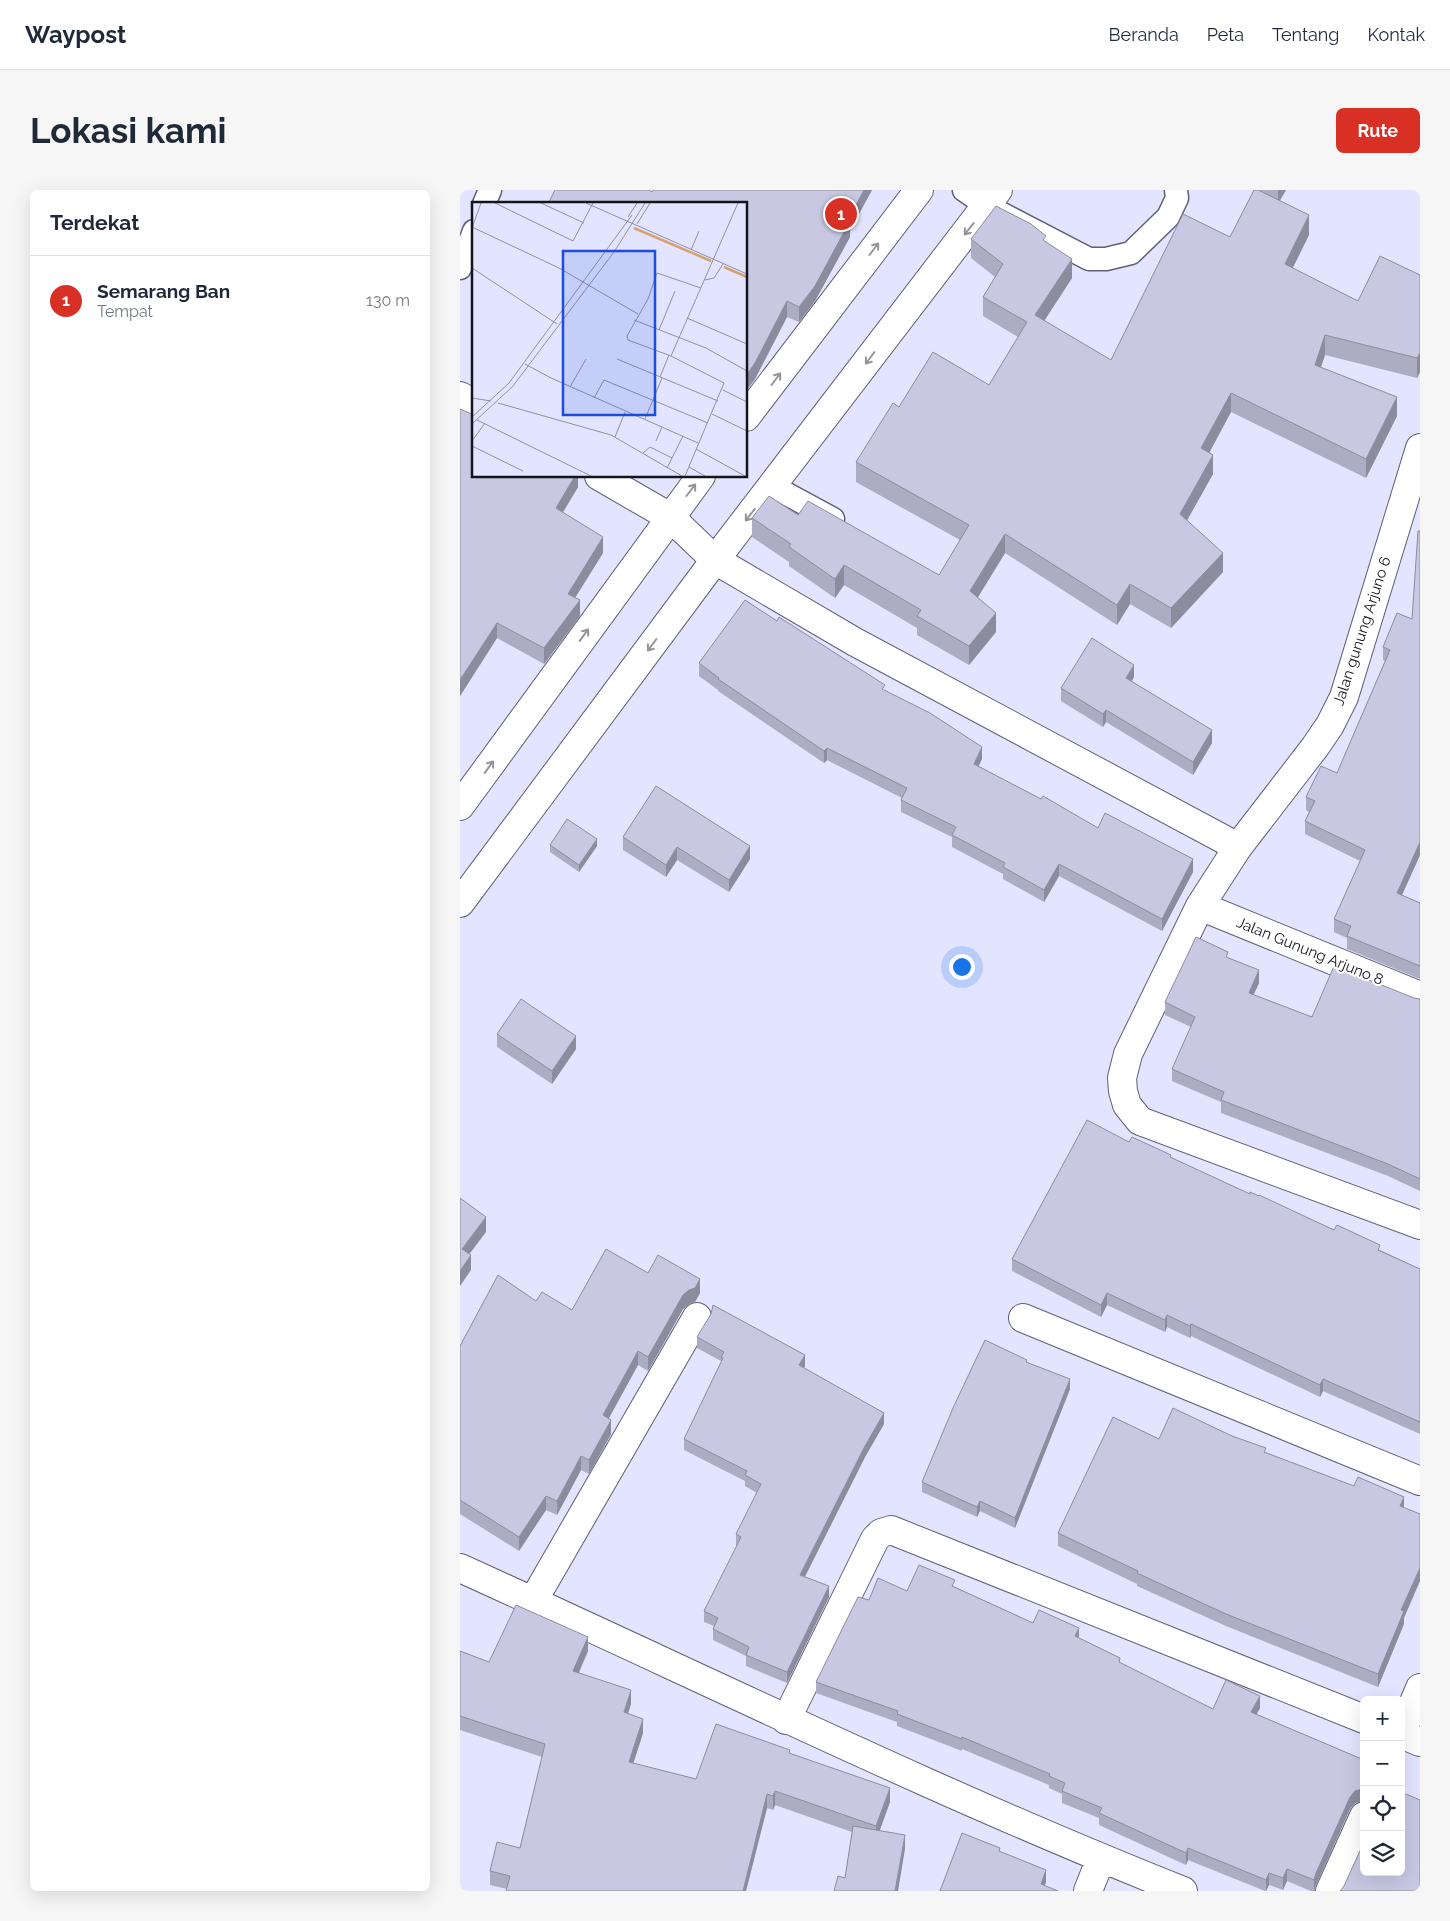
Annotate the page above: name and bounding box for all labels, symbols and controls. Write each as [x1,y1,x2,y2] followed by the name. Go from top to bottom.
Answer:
[25,20,126,49] text: Waypost
[1109,24,1179,45] text: Beranda
[1207,24,1244,45] text: Peta
[1272,24,1339,45] text: Tentang
[1367,24,1425,45] text: Kontak
[1336,108,1420,153] button: Rute
[30,110,227,151] text: Lokasi kami
[825,195,857,233] pin: 1
[472,202,748,478] inset map
[50,210,139,235] text: Terdekat
[963,222,974,235] one-way arrow
[869,242,879,256] one-way arrow
[97,280,230,302] text: Semarang Ban
[62,291,70,310] text: 1
[366,291,410,310] text: 130 m
[97,302,153,321] text: Tempat
[865,351,875,365] one-way arrow
[770,373,781,386] one-way arrow
[685,484,696,497] one-way arrow
[744,508,755,521] one-way arrow
[1329,554,1395,708] street label: Jalan gunung Arjuno 6
[579,629,589,643] one-way arrow
[647,638,657,652] one-way arrow
[484,760,494,774] one-way arrow
[1234,913,1386,989] street label: Jalan Gunung Arjuno 8
[949,954,975,980] your location
[1360,1696,1405,1876] map controls
[1360,1696,1405,1741] button: +
[1360,1741,1405,1786] button: −
[1360,1786,1405,1831] button: locate
[1360,1831,1405,1876] button: layers

